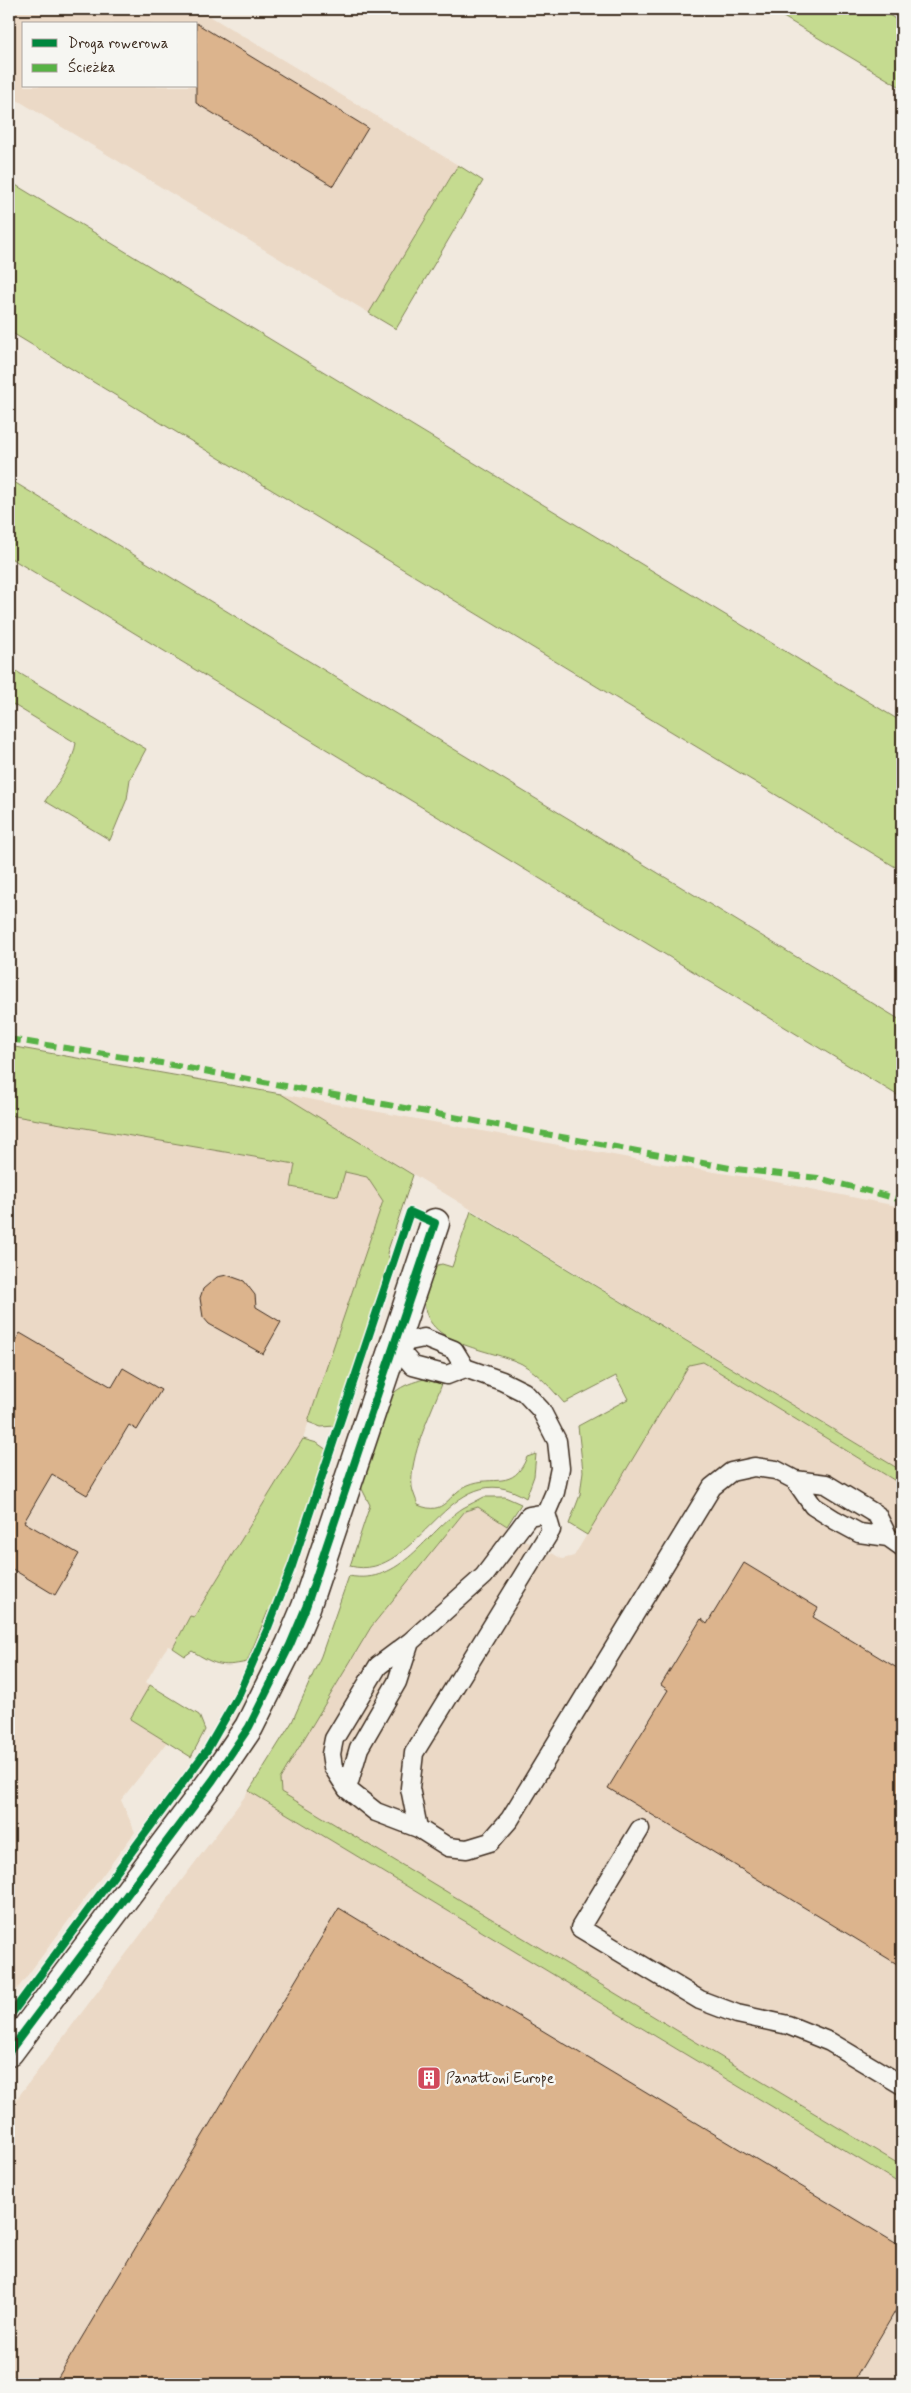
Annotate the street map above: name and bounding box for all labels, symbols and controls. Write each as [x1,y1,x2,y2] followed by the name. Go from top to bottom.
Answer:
[22,22,198,88] legend
[68,34,169,54] text: Droga rowerowa
[68,57,116,78] text: Ścieżka
[416,2065,442,2091] building icon: Panattoni Europe
[446,2069,554,2089] place label: Panattoni Europe

